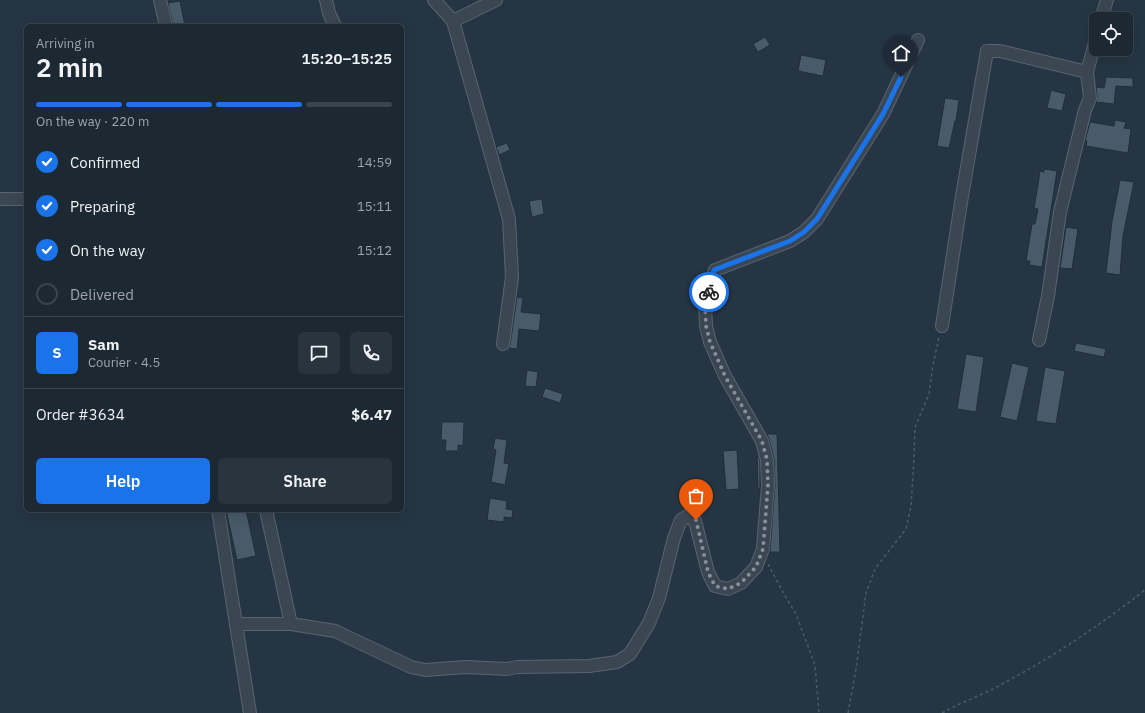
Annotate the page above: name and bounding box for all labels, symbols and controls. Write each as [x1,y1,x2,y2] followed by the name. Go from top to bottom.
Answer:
[1089,12,1133,56] map controls
[1089,12,1133,56] button: locate
[36,35,95,52] text: Arriving in
[884,36,918,77] pin
[890,42,912,64] icon: home
[302,49,392,68] text: 15:20–15:25
[36,50,103,84] text: 2 min
[36,113,149,130] text: On the way · 220 m
[36,151,58,173] icon: check
[70,153,140,172] text: Confirmed
[357,154,392,171] text: 14:59
[36,195,58,217] icon: check
[70,197,135,216] text: Preparing
[357,198,392,215] text: 15:11
[36,239,58,261] icon: check
[70,241,145,260] text: On the way
[357,242,392,259] text: 15:12
[689,272,729,312] courier
[698,281,720,303] icon: bike
[70,285,134,304] text: Delivered
[298,332,340,374] button: chat
[350,332,392,374] button: phone
[88,335,119,354] text: Sam
[52,343,62,362] text: S
[88,354,160,371] text: Courier · 4.5
[36,405,125,424] text: Order #3634
[351,405,392,424] text: $6.47
[36,458,210,504] button: Help
[218,458,392,504] button: Share
[679,479,713,520] pin
[685,485,707,507] icon: bag

